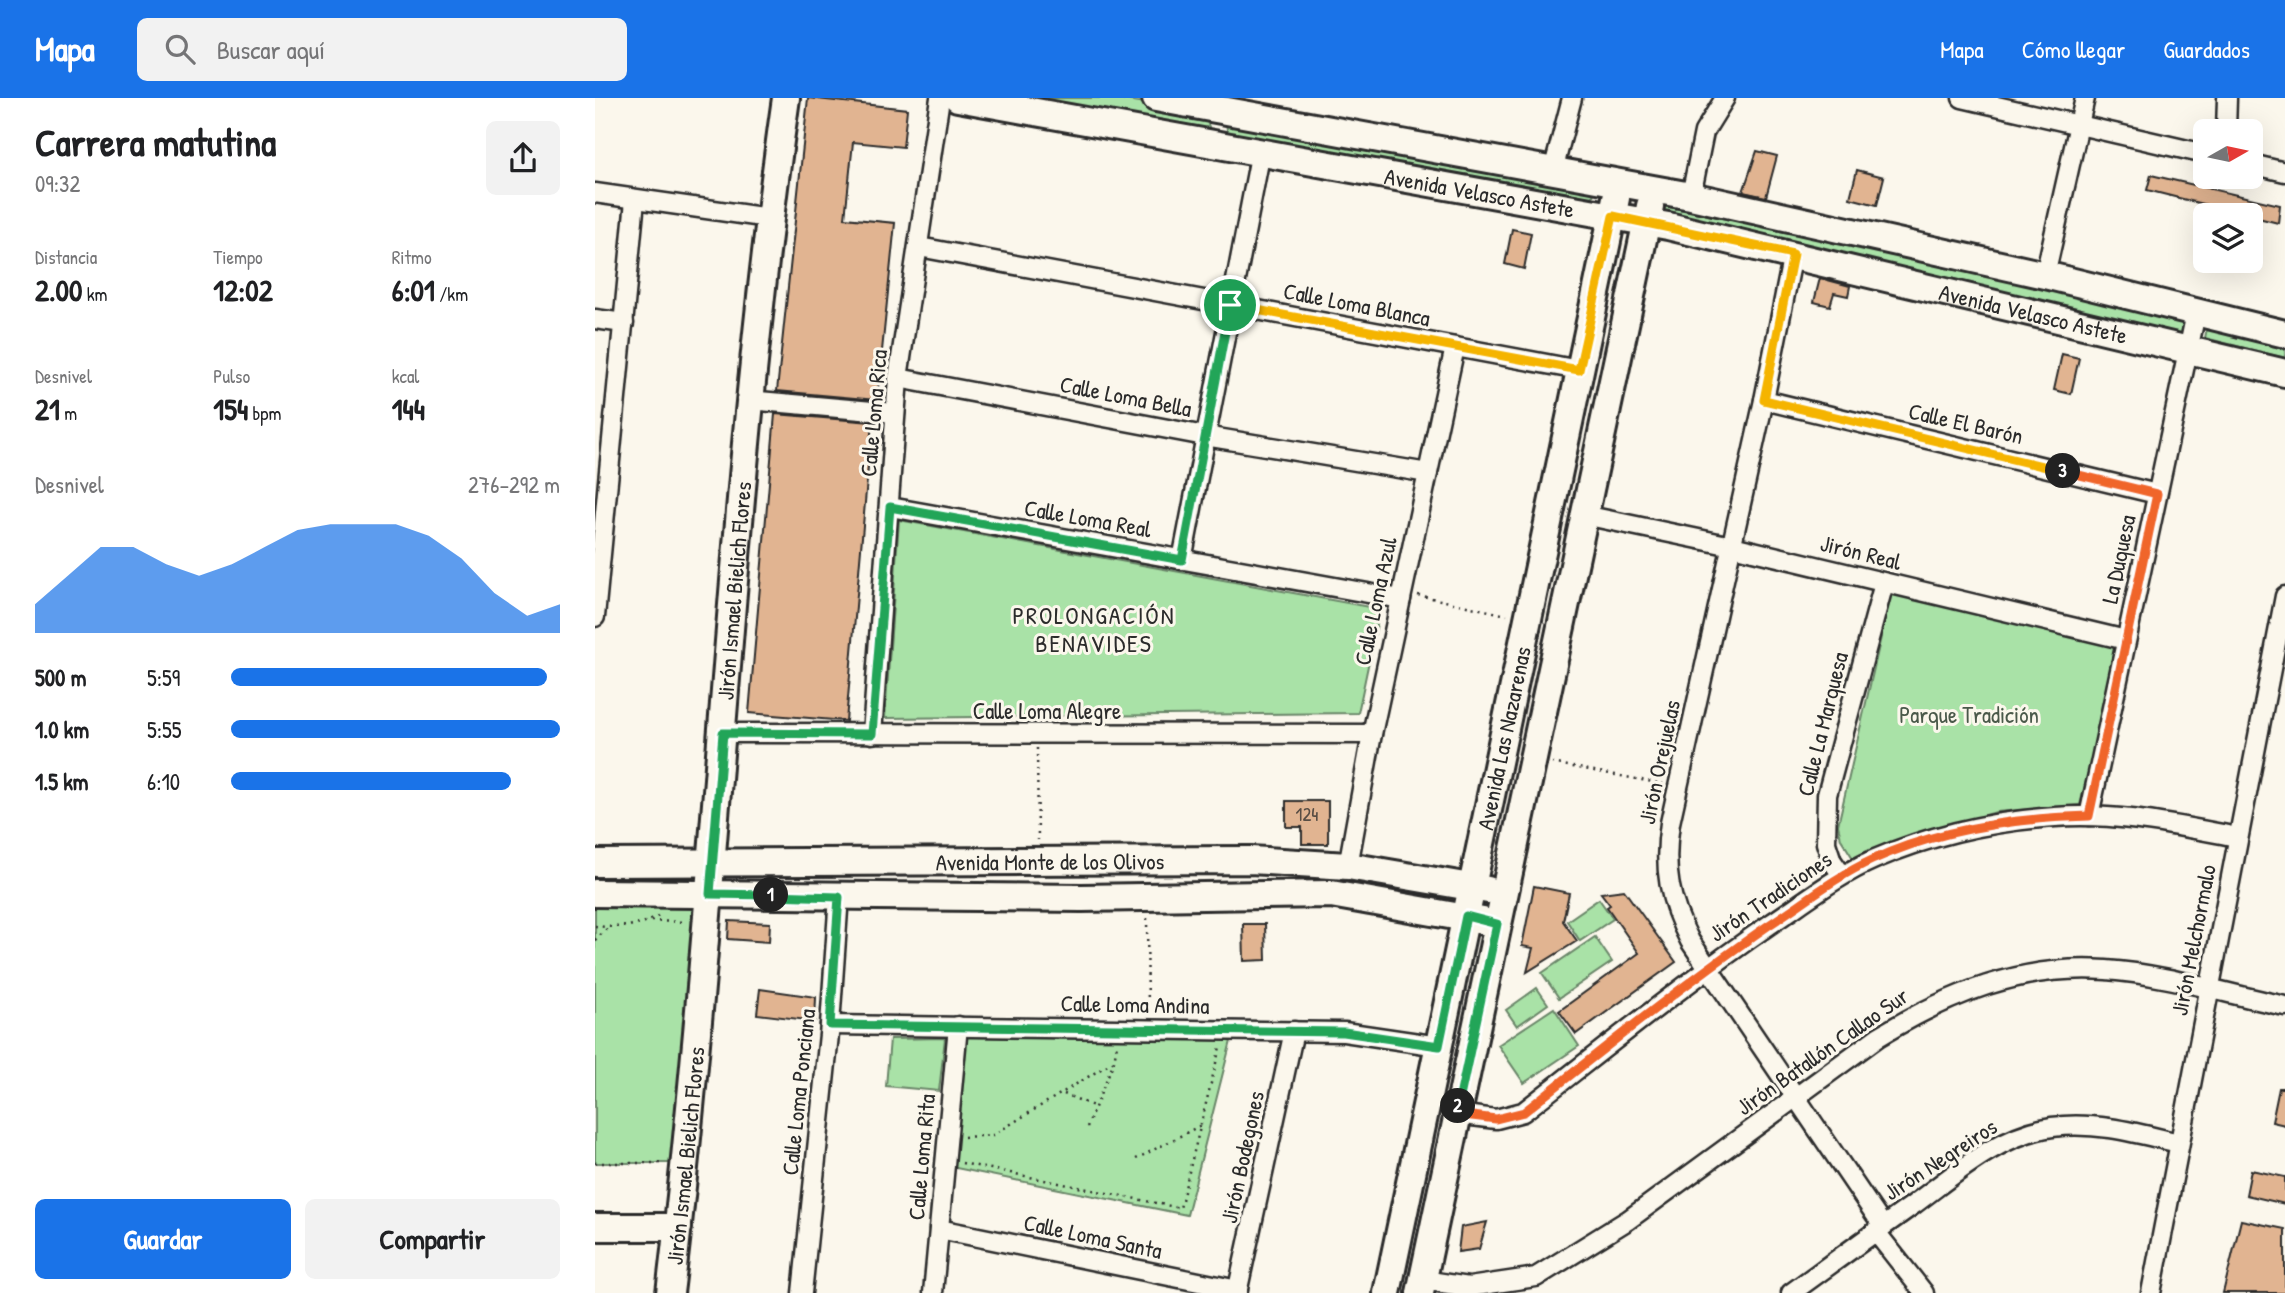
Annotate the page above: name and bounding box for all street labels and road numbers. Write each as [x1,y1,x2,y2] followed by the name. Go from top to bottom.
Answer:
[1382,160,1577,224] street label: Avenida Velasco Astete
[1281,275,1433,333] street label: Calle Loma Blanca
[1936,276,2130,350] street label: Avenida Velasco Astete
[852,348,894,478] street label: Calle Loma Rica
[1058,368,1194,424] street label: Calle Loma Bella
[1906,395,2026,451] street label: Calle El Barón
[709,480,758,701] street label: Jirón Ismael Bielich Flores
[1022,492,1155,545] street label: Calle Loma Real
[2093,512,2143,606] street label: La Duquesa
[1817,527,1905,577] street label: Jirón Real
[1346,533,1404,668] street label: Calle Loma Azul
[1469,643,1537,833] street label: Avenida Las Nazarenas
[1789,649,1855,799] street label: Calle La Marquesa
[973,695,1121,726] street label: Calle Loma Alegre
[1631,697,1687,827] street label: Jirón Orejuelas
[1702,843,1838,949] street label: Jirón Tradiciones
[936,845,1165,877] street label: Avenida Monte de los Olivos
[2163,862,2223,1018] street label: Jirón Melchormalo
[1730,980,1914,1122] street label: Jirón Batallón Callao Sur
[1060,987,1210,1021] street label: Calle Loma Andina
[774,1007,822,1177] street label: Calle Loma Ponciana
[658,1045,711,1267] street label: Jirón Ismael Bielich Flores
[1213,1088,1271,1226] street label: Jirón Bodegones
[900,1093,942,1221] street label: Calle Loma Rita
[1877,1111,2003,1207] street label: Jirón Negreiros
[1021,1206,1165,1266] street label: Calle Loma Santa

